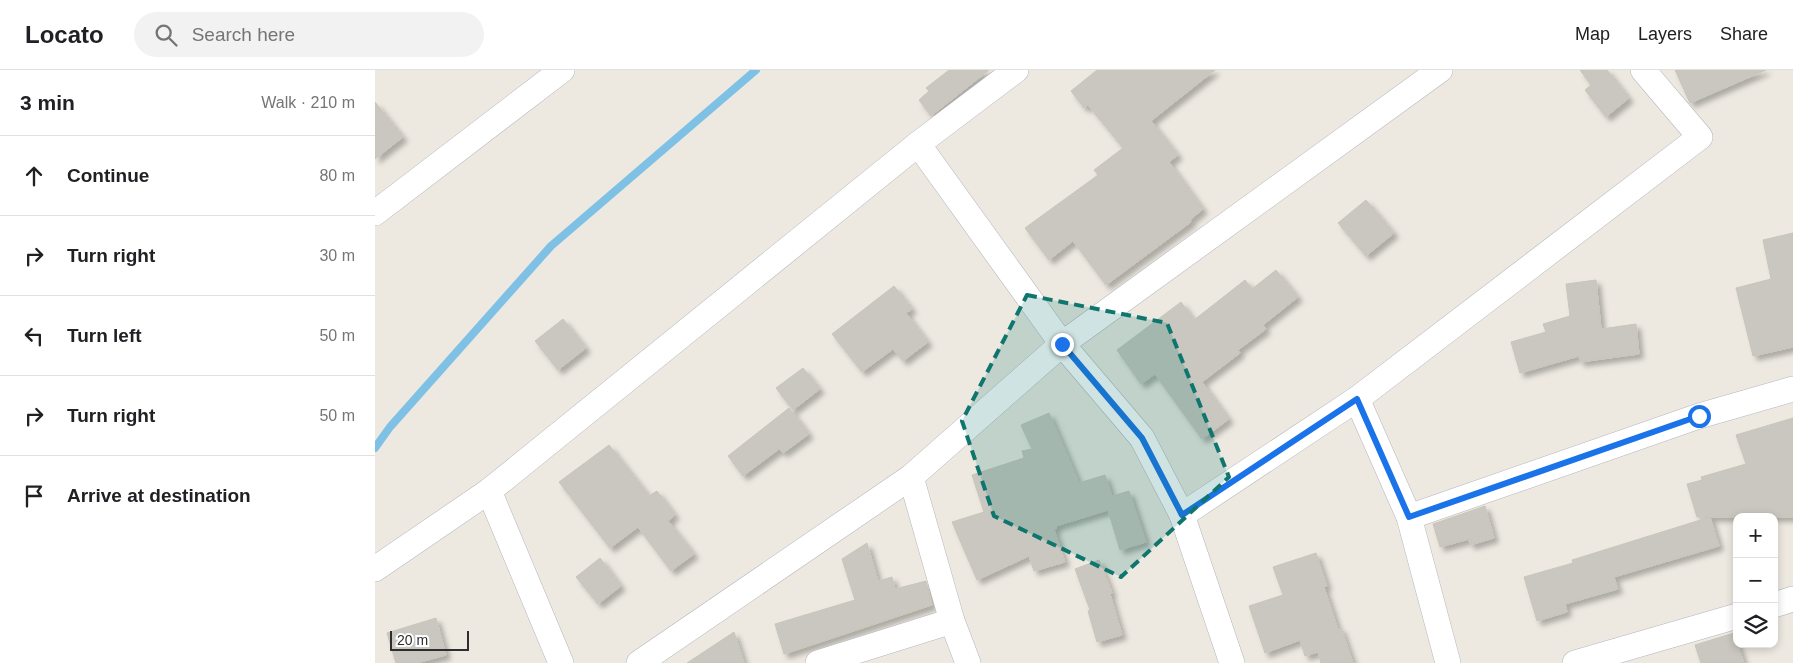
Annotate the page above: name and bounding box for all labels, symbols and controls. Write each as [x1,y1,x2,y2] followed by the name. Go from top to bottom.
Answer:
[134,12,484,57] search box
[25,21,104,48] text: Locato
[152,21,180,49] icon: search
[192,24,295,45] text: Search here
[1575,24,1610,44] text: Map
[1638,24,1692,44] text: Layers
[1720,24,1768,44] text: Share
[20,91,75,114] text: 3 min
[261,94,355,111] text: Walk · 210 m
[20,162,48,190] icon: ahead
[67,165,149,186] text: Continue
[319,167,355,184] text: 80 m
[20,242,48,270] icon: right
[67,245,155,266] text: Turn right
[319,247,355,264] text: 30 m
[20,322,48,350] icon: left
[67,325,142,346] text: Turn left
[319,327,355,344] text: 50 m
[1051,333,1074,356] route end
[20,402,48,430] icon: right
[67,405,155,426] text: Turn right
[1688,405,1711,428] route start
[319,407,355,424] text: 50 m
[20,482,48,510] icon: arrive
[67,485,251,506] text: Arrive at destination
[1733,513,1778,648] map controls
[1733,513,1778,558] button: +
[1733,558,1778,603] button: −
[1733,603,1778,648] button: layers
[390,628,469,651] scale bar
[397,632,428,648] text: 20 m

